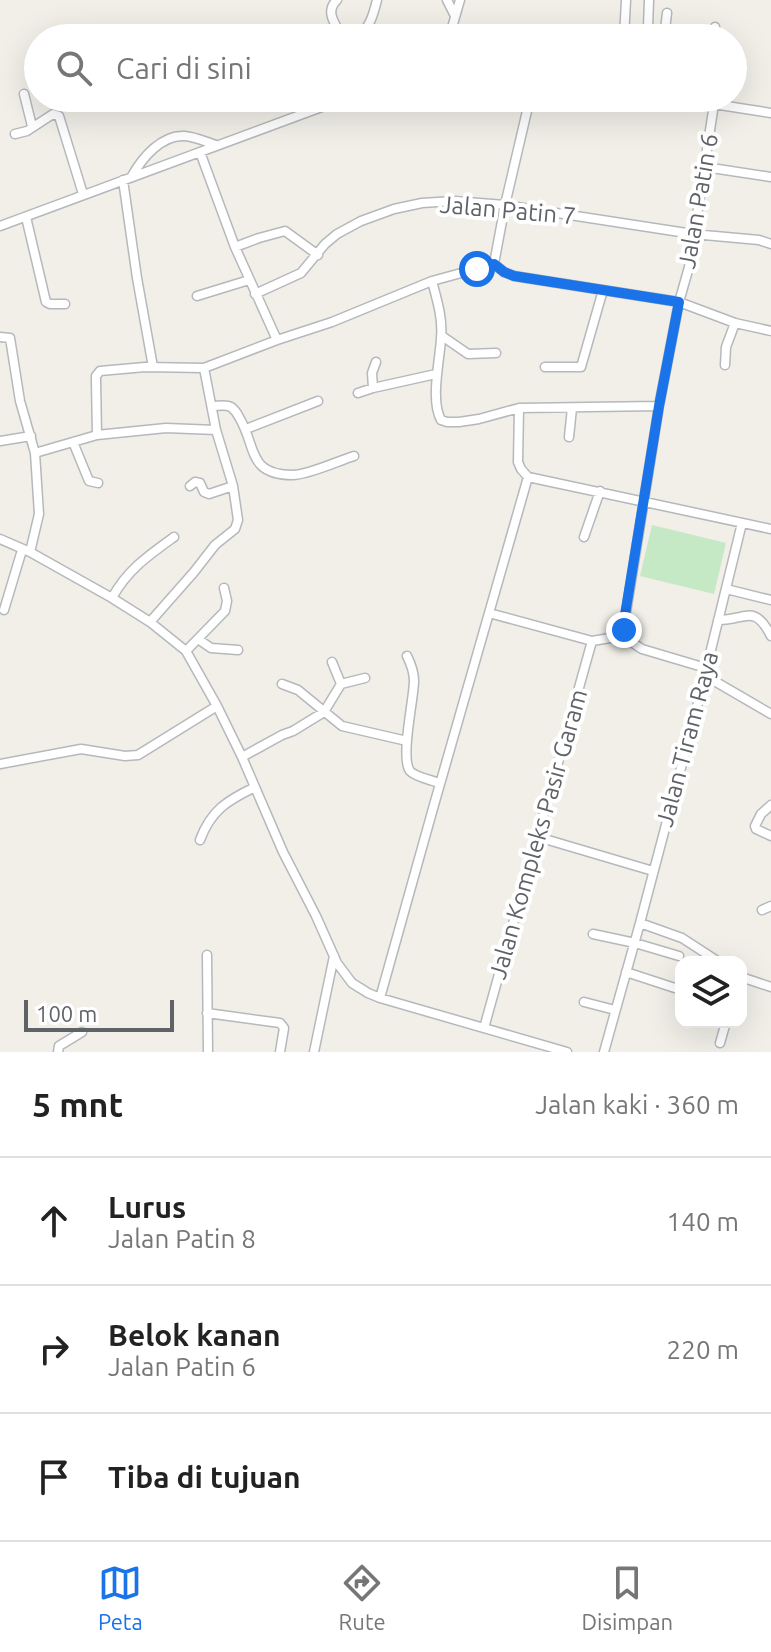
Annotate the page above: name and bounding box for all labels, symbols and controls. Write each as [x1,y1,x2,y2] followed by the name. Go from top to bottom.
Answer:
[24,24,747,112] search box
[52,46,96,90] icon: search
[116,51,252,85] text: Cari di sini
[673,131,723,271] street label: Jalan Patin 6
[439,191,577,229] street label: Jalan Patin 7
[459,251,495,287] route start
[606,612,642,648] route end
[651,648,723,830] street label: Jalan Tiram Raya
[484,686,592,982] street label: Jalan Kompleks Pasir Garam
[675,956,747,1028] map controls
[675,956,747,1028] button: layers
[24,996,174,1032] scale bar
[36,1001,97,1026] text: 100 m
[32,1085,123,1123] text: 5 mnt
[535,1090,739,1119] text: Jalan kaki · 360 m
[108,1190,186,1224] text: Lurus
[32,1199,76,1243] icon: ahead
[667,1207,739,1236] text: 140 m
[108,1224,256,1253] text: Jalan Patin 8
[108,1318,281,1352] text: Belok kanan
[32,1327,76,1371] icon: right
[667,1335,739,1364] text: 220 m
[108,1352,256,1381] text: Jalan Patin 6
[32,1455,76,1499] icon: arrive
[108,1460,301,1494] text: Tiba di tujuan
[98,1561,143,1634] tab: Peta
[339,1561,386,1634] tab: Rute
[582,1561,673,1634] tab: Disimpan

